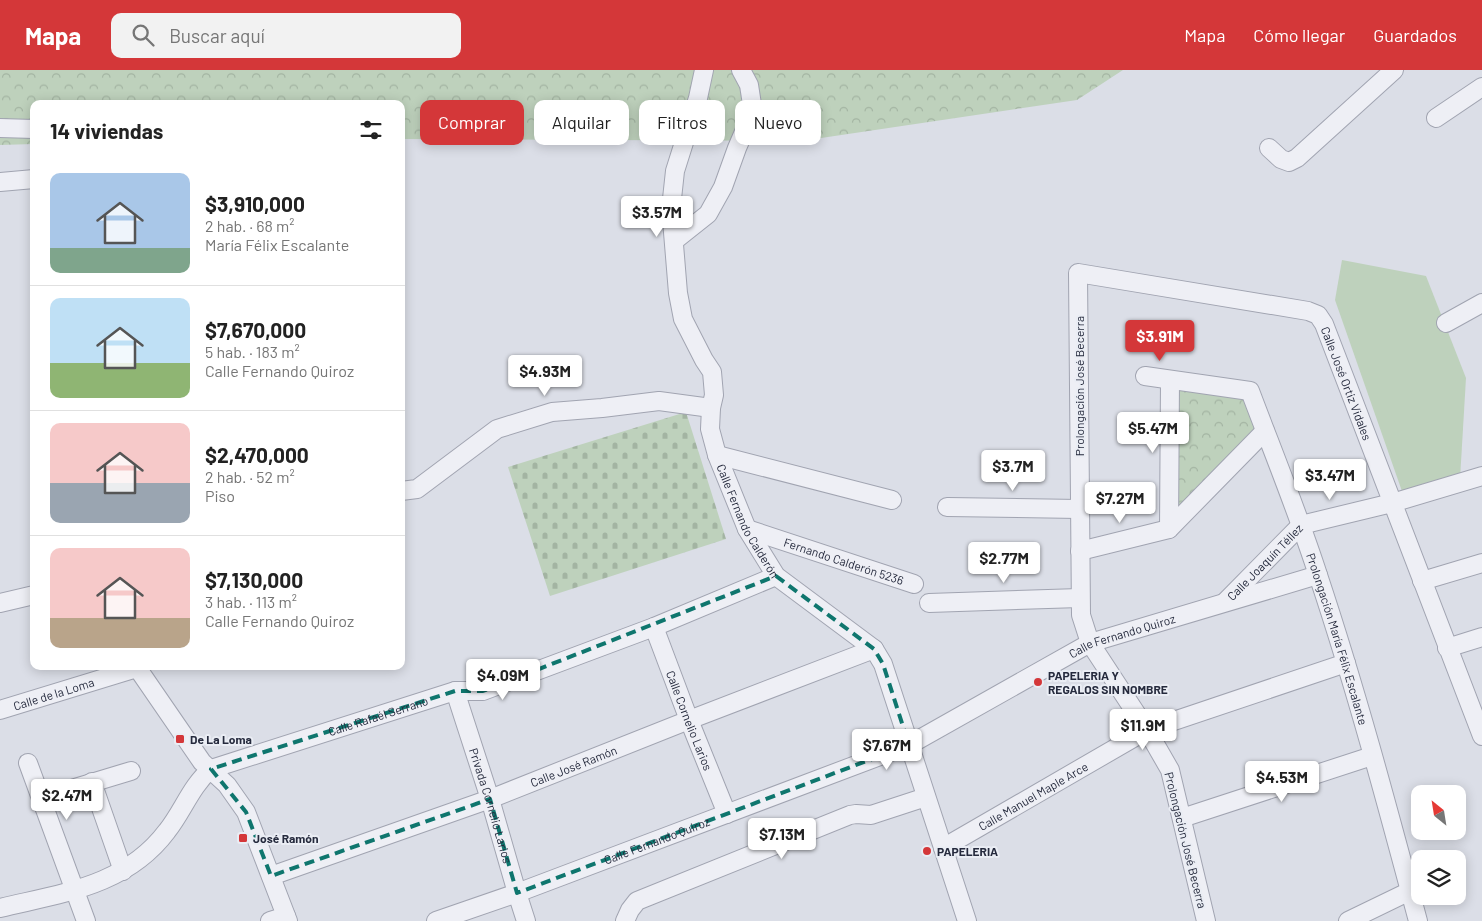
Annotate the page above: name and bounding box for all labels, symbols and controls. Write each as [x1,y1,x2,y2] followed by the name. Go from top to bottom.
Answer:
[111,13,461,58] search box
[25,21,81,50] text: Mapa
[129,21,157,49] icon: search
[169,24,265,47] text: Buscar aquí
[1184,24,1225,46] text: Mapa
[1253,24,1345,46] text: Cómo llegar
[1373,24,1457,46] text: Guardados
[420,100,524,145] chip: Comprar
[534,100,629,145] chip: Alquilar
[639,100,725,145] chip: Filtros
[735,100,821,145] chip: Nuevo
[357,116,385,144] icon: filters
[50,118,163,143] text: 14 viviendas
[205,191,305,216] text: $3,910,000
[90,193,150,253] icon: home
[616,196,698,238] pin: $3.57M
[632,202,682,221] text: $3.57M
[205,216,294,235] text: 2 hab. · 68 m²
[205,235,349,254] text: María Félix Escalante
[1072,316,1086,456] street label: Prolongación José Becerra
[205,317,306,342] text: $7,670,000
[90,318,150,378] icon: home
[1119,320,1201,362] pin: $3.91M
[1319,324,1375,442] street label: Calle José Ortiz Vidales
[1136,326,1184,345] text: $3.91M
[205,342,300,361] text: 5 hab. · 183 m²
[504,354,586,397] pin: $4.93M
[205,361,354,380] text: Calle Fernando Quiroz
[519,361,571,380] text: $4.93M
[1112,412,1194,454] pin: $5.47M
[1128,418,1178,437] text: $5.47M
[205,442,309,467] text: $2,470,000
[90,443,150,503] icon: home
[978,450,1048,492] pin: $3.7M
[992,456,1034,475] text: $3.7M
[1289,458,1371,501] pin: $3.47M
[714,462,782,580] street label: Calle Fernando Calderón
[1305,465,1355,484] text: $3.47M
[205,467,295,486] text: 2 hab. · 52 m²
[1079,482,1161,524] pin: $7.27M
[205,486,235,505] text: Piso
[1096,488,1144,507] text: $7.27M
[1224,521,1305,603] street label: Calle Joaquín Téllez
[782,535,906,587] street label: Fernando Calderón 5236
[963,542,1045,584] pin: $2.77M
[979,548,1029,567] text: $2.77M
[1304,551,1371,726] street label: Prolongación María Félix Escalante
[205,567,303,592] text: $7,130,000
[90,568,150,628] icon: home
[205,592,297,611] text: 3 hab. · 113 m²
[205,611,354,630] text: Calle Fernando Quiroz
[1066,611,1177,661] street label: Calle Fernando Quiroz
[462,658,544,701] pin: $4.09M
[477,665,529,684] text: $4.09M
[664,668,716,773] street label: Calle Cornelio Larios
[1048,668,1168,696] place label: PAPELERIA Y REGALOS SIN NOMBRE
[11,675,96,713] street label: Calle de la Loma
[1032,676,1044,688] marker: PAPELERIA Y REGALOS SIN NOMBRE
[326,693,430,738] street label: Calle Rafaél Serrano
[1102,708,1184,751] pin: $11.9M
[1121,715,1165,734] text: $11.9M
[846,728,928,771] pin: $7.67M
[190,732,252,746] place label: De La Loma
[174,733,186,745] marker: De La Loma
[863,735,911,754] text: $7.67M
[528,742,619,789] street label: Calle José Ramón
[467,746,515,865] street label: Privada Cornelio Larios
[976,759,1090,833] street label: Calle Manuel Maple Arce
[1241,760,1323,803] pin: $4.53M
[1256,767,1308,786] text: $4.53M
[1162,770,1210,910] street label: Prolongación José Becerra
[26,778,108,821] pin: $2.47M
[42,785,92,804] text: $2.47M
[1411,785,1466,840] north arrow
[1411,785,1466,905] map controls
[602,814,712,867] street label: Calle Fernando Quiroz
[741,818,823,860] pin: $7.13M
[759,824,805,843] text: $7.13M
[253,831,318,845] place label: José Ramón
[237,832,249,844] marker: José Ramón
[937,844,998,858] place label: PAPELERIA
[921,845,933,857] marker: PAPELERIA
[1411,850,1466,905] button: layers

